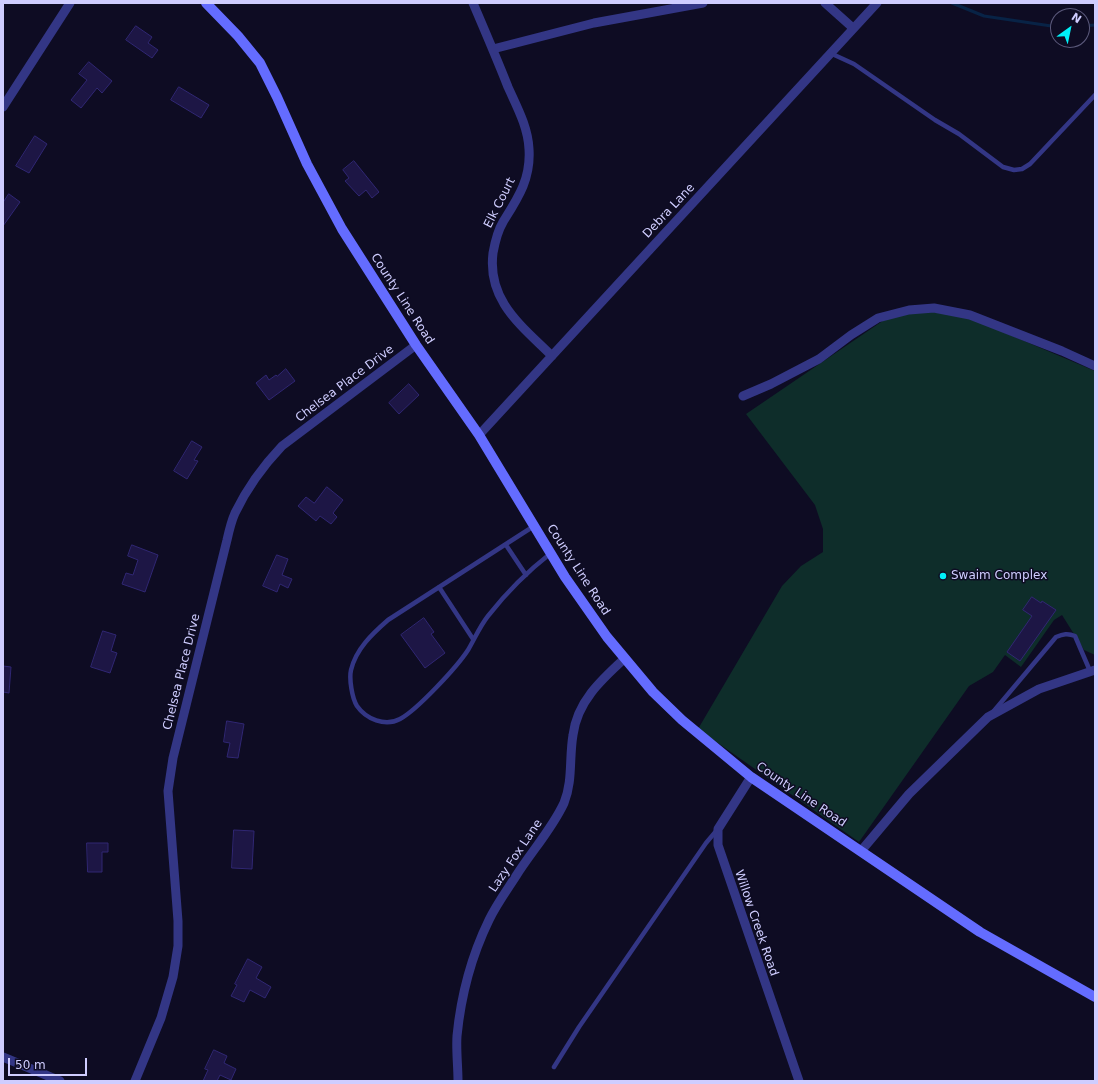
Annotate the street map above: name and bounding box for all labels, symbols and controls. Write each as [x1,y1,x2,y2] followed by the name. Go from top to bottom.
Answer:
[1050,8,1090,48] north arrow
[1069,10,1084,26] text: N
[481,175,519,231] street label: Elk Court
[640,181,698,241] street label: Debra Lane
[367,251,437,347] street label: County Line Road
[293,342,397,426] street label: Chelsea Place Drive
[543,522,613,618] street label: County Line Road
[951,569,1047,583] place label: Swaim Complex
[938,571,948,581] marker: Swaim Complex
[161,612,203,732] street label: Chelsea Place Drive
[753,760,849,830] street label: County Line Road
[486,817,546,895] street label: Lazy Fox Lane
[731,868,781,978] street label: Willow Creek Road
[10,1050,89,1076] scale bar
[15,1058,46,1072] text: 50 m

